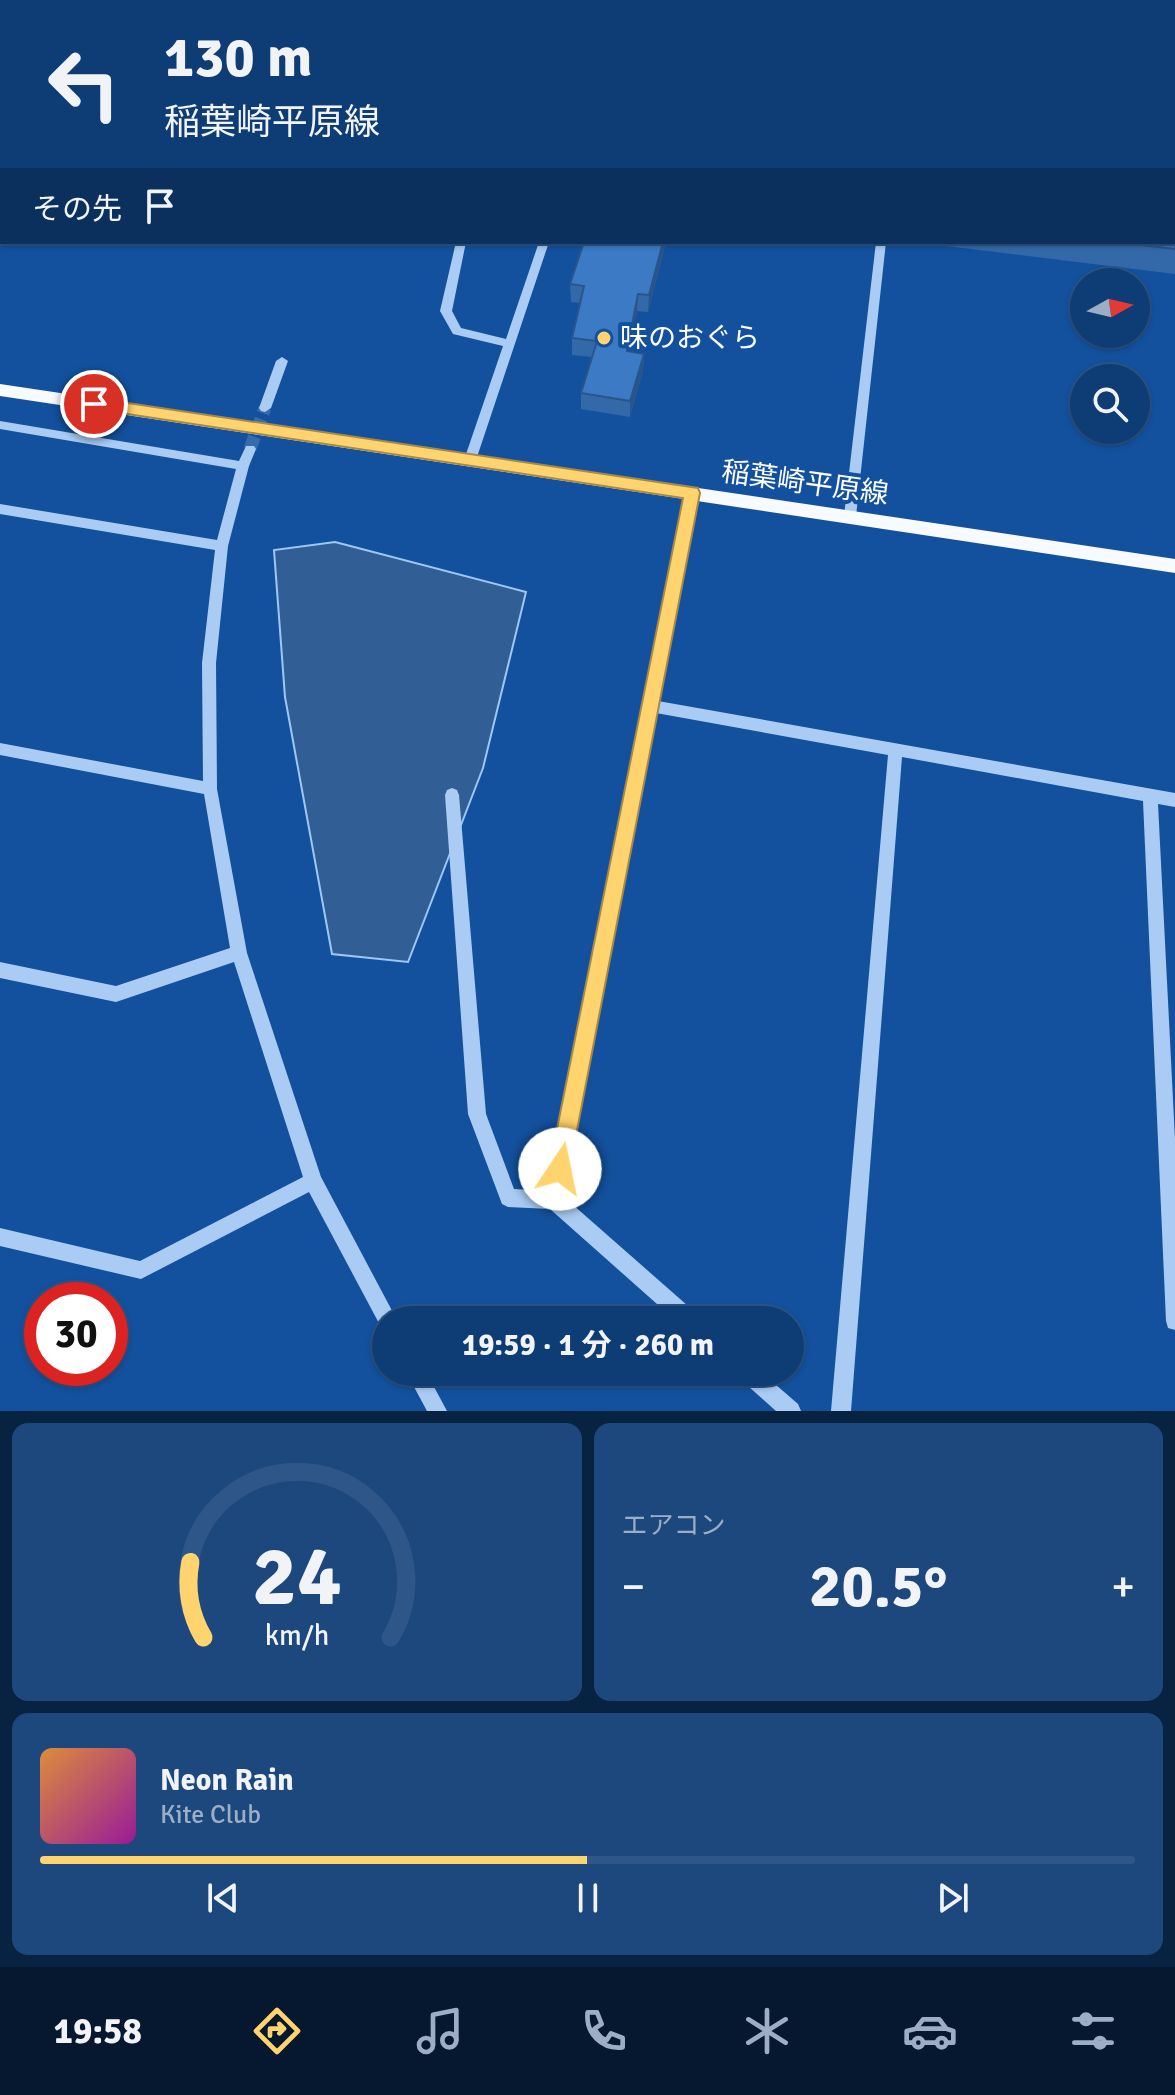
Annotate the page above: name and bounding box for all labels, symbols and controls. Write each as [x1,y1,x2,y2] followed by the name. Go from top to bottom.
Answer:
[164,23,312,92] text: 130 m
[32,32,136,136] icon: left
[164,100,380,145] text: 稲葉崎平原線
[138,184,182,228] icon: arrive
[32,191,122,228] text: その先
[1070,268,1150,348] north arrow
[1070,268,1150,444] map controls
[620,321,760,355] place label: 味のおぐら
[595,329,613,347] marker: 味のおぐら
[1070,364,1150,444] button: search
[60,370,128,438] pin
[72,382,116,426] icon: arrive
[719,454,891,512] street label: 稲葉崎平原線
[518,1127,602,1211] position arrow
[24,1282,128,1386] speed limit sign: 30
[462,1327,714,1364] text: 19:59 · 1 分 · 260 m
[622,1510,726,1542] text: エアコン
[252,1526,342,1628] text: 24
[809,1550,947,1624] text: 20.5°
[622,1560,645,1614] text: −
[1111,1560,1135,1614] text: +
[264,1618,329,1653] text: km/h
[160,1762,294,1799] text: Neon Rain
[160,1799,261,1831] text: Kite Club
[201,1876,245,1920] icon: previous
[566,1876,610,1920] icon: pause
[931,1876,975,1920] icon: next
[249,2003,305,2059] icon: directions
[412,2003,468,2059] icon: music
[576,2003,632,2059] icon: phone
[739,2003,795,2059] icon: climate
[902,2003,958,2059] icon: car
[1065,2003,1121,2059] icon: filters
[54,2009,142,2054] text: 19:58

